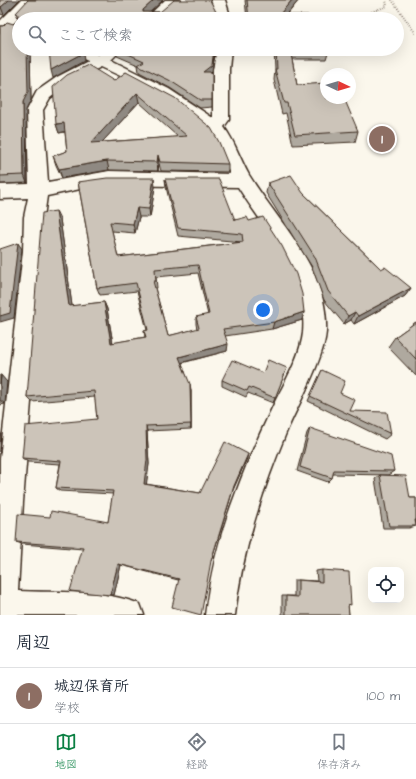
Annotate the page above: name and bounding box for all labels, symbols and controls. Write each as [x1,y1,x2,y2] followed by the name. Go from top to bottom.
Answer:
[12,12,404,56] search box
[26,23,48,45] icon: search
[58,25,133,46] text: ここで検索
[320,68,356,104] north arrow
[369,124,395,154] pin: 1
[253,300,273,320] your location
[368,567,404,603] map controls
[368,567,404,603] button: locate
[16,631,50,655] text: 周辺
[54,676,129,697] text: 城辺保育所
[28,687,30,705] text: 1
[367,687,400,705] text: 100 m
[54,699,80,717] text: 学校
[55,731,77,772] tab: 地図
[186,731,208,772] tab: 経路
[317,731,361,772] tab: 保存済み

